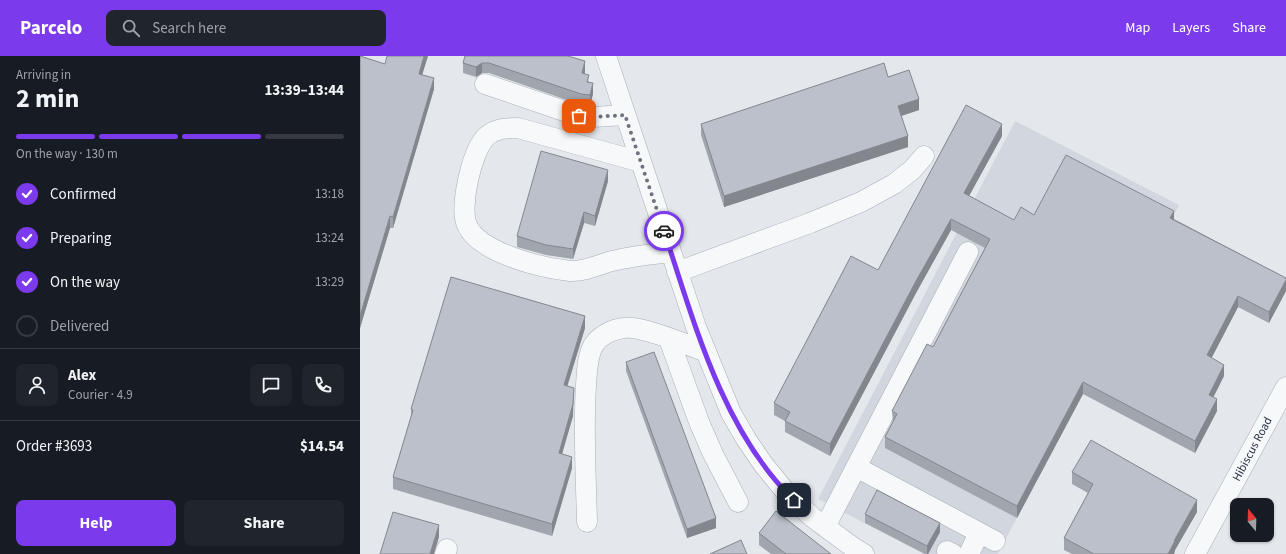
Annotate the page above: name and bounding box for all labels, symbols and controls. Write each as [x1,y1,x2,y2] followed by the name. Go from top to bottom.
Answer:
[106,10,386,46] search box
[20,15,82,42] text: Parcelo
[120,17,142,39] icon: search
[152,18,226,39] text: Search here
[1125,18,1150,38] text: Map
[1172,18,1210,38] text: Layers
[1232,18,1266,38] text: Share
[16,66,71,84] text: Arriving in
[16,80,79,117] text: 2 min
[264,80,344,101] text: 13:39–13:44
[562,99,596,133] pin
[568,105,590,127] icon: bag
[16,145,118,163] text: On the way · 130 m
[16,183,38,205] icon: check
[50,184,116,205] text: Confirmed
[315,185,344,203] text: 13:18
[644,211,684,251] courier
[653,220,675,242] icon: car
[16,227,38,249] icon: check
[50,228,111,249] text: Preparing
[315,229,344,247] text: 13:24
[16,271,38,293] icon: check
[50,272,120,293] text: On the way
[315,273,344,291] text: 13:29
[50,316,109,337] text: Delivered
[16,364,58,406] button: person
[250,364,292,406] button: chat
[302,364,344,406] button: phone
[68,365,96,386] text: Alex
[68,386,133,404] text: Courier · 4.9
[1228,414,1277,484] street label: Hibiscus Road
[16,436,92,457] text: Order #3693
[300,436,344,457] text: $14.54
[777,483,811,517] pin
[783,489,805,511] icon: home
[1230,498,1274,542] north arrow
[1230,498,1274,542] map controls
[16,500,176,546] button: Help
[184,500,344,546] button: Share

